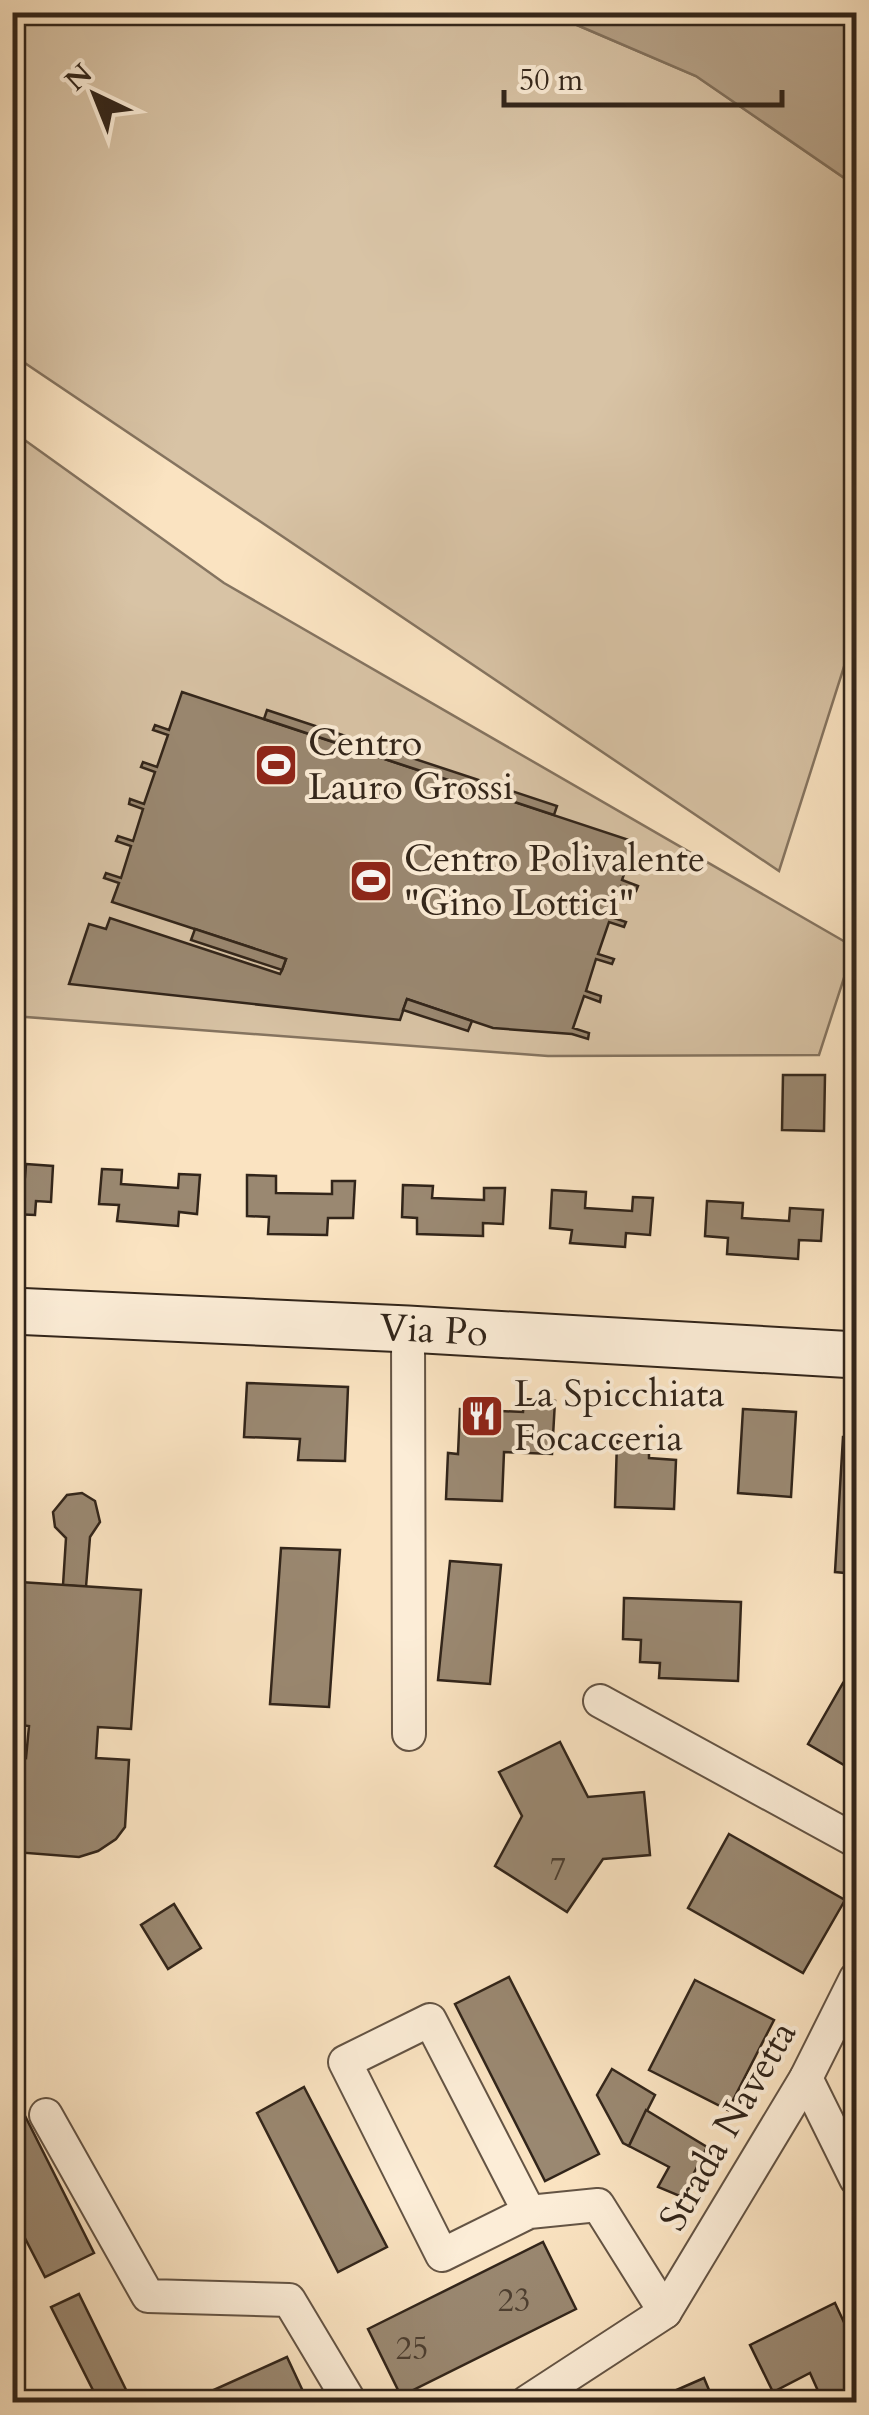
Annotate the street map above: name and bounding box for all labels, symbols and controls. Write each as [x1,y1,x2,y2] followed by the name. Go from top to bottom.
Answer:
[45,45,145,145] north arrow
[504,45,782,107] scale bar
[57,55,100,100] text: N
[519,60,584,101] text: 50 m
[308,717,513,813] place label: Centro Lauro Grossi
[253,742,299,788] sports icon: Centro Lauro Grossi
[404,833,705,929] place label: Centro Polivalente "Gino Lottici"
[348,858,394,904] sports icon: Centro Polivalente "Gino Lottici"
[378,1302,489,1360] street label: Via Po
[514,1368,725,1464] place label: La Spicchiata Focacceria
[459,1393,505,1439] restaurant icon: La Spicchiata Focacceria
[550,1848,566,1892] house number: 7
[647,2012,809,2240] street label: Strada Navetta
[498,2279,530,2323] house number: 23
[396,2327,428,2371] house number: 25

